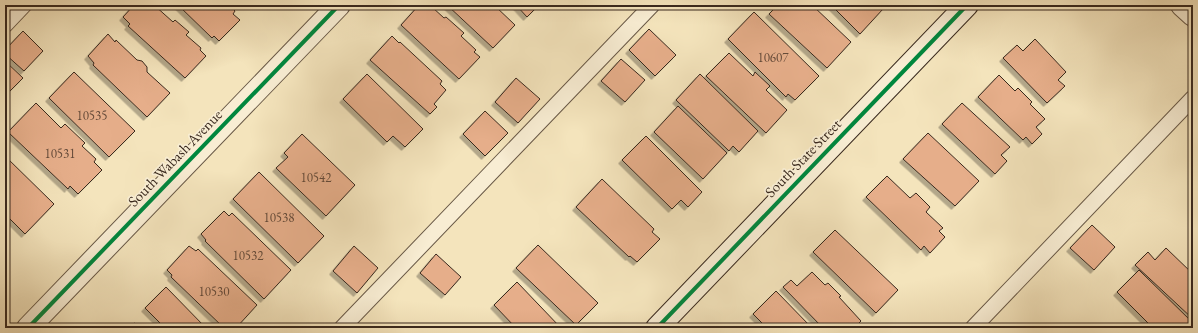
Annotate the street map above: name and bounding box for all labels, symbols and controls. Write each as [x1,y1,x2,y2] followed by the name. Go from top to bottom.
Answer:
[757,49,789,66] house number: 10607
[123,105,226,210] street label: South Wabash Avenue
[76,107,108,124] house number: 10535
[760,114,845,201] street label: South State Street
[44,145,76,162] house number: 10531
[300,169,332,186] house number: 10542
[263,209,295,226] house number: 10538
[232,247,264,264] house number: 10532
[198,283,230,300] house number: 10530

